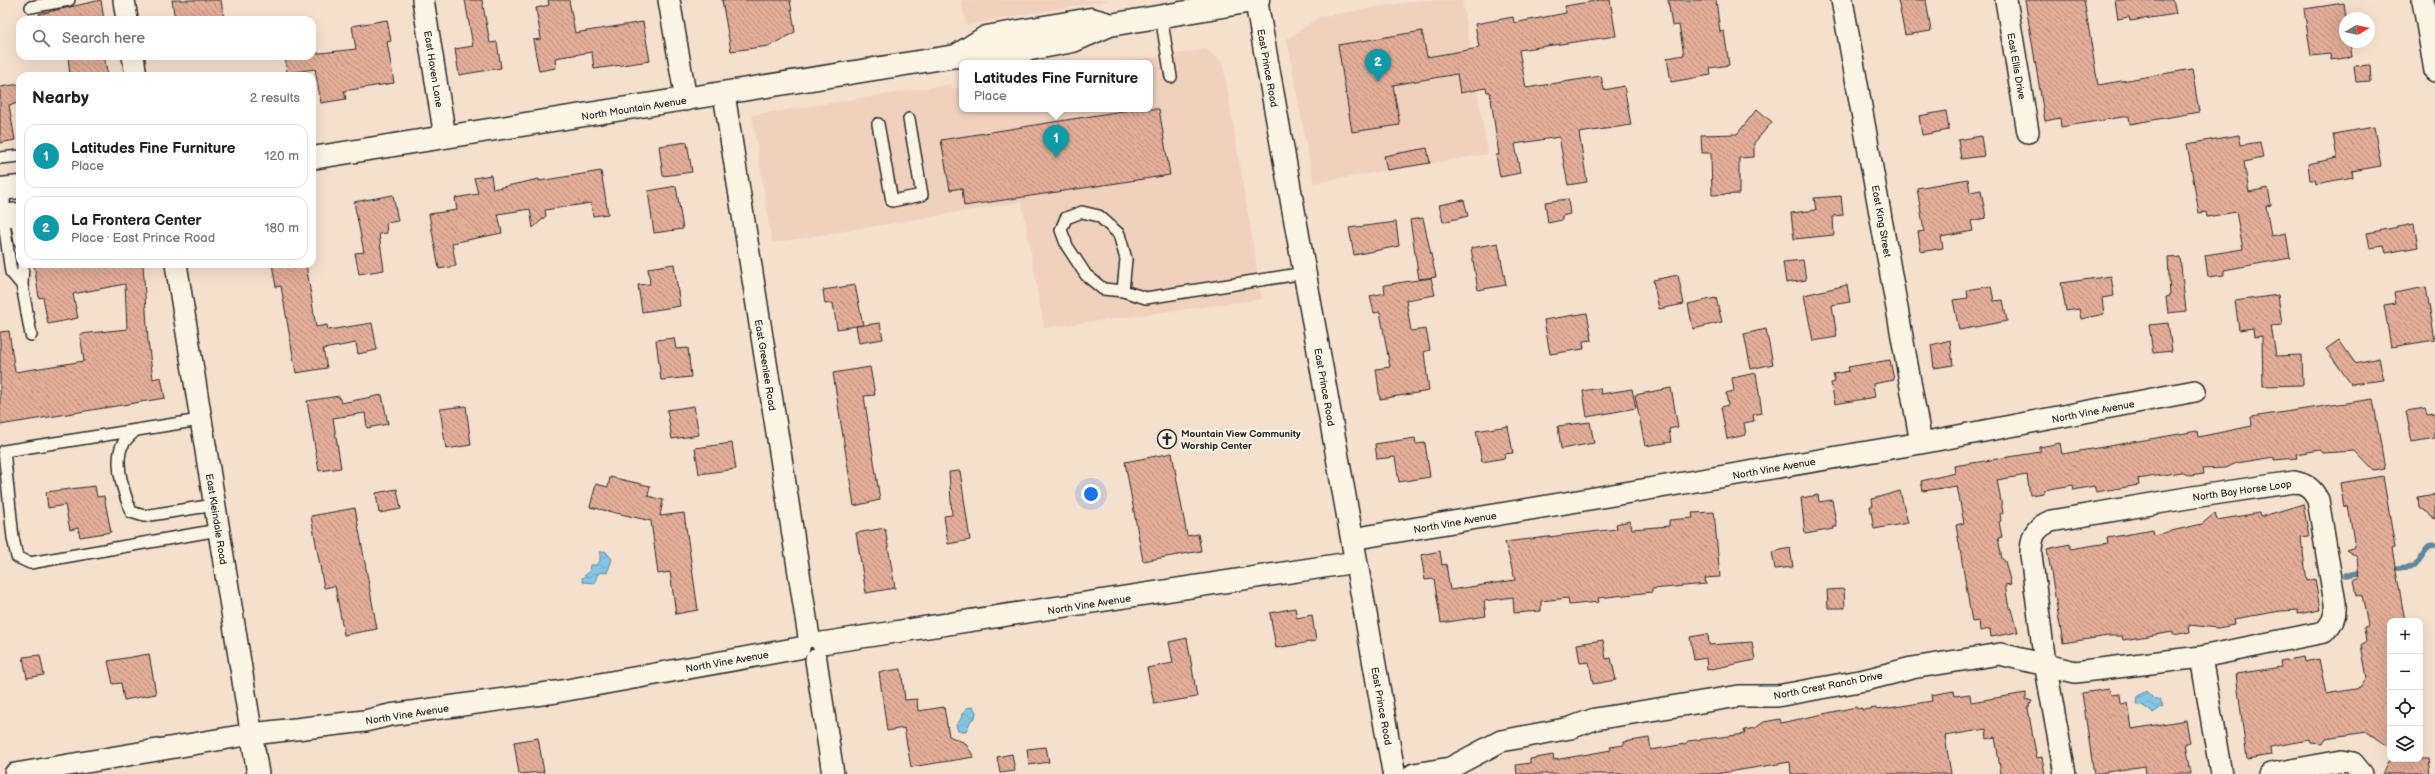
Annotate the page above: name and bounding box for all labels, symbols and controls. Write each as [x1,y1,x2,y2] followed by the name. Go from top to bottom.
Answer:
[2339,12,2375,48] north arrow
[16,16,316,60] search box
[30,27,52,49] icon: search
[1254,28,1280,108] street label: East Prince Road
[62,29,145,48] text: Search here
[421,30,445,108] street label: East Haven Lane
[2004,32,2028,101] street label: East Ellis Drive
[1365,49,1391,82] pin: 2
[959,60,1153,112] popup
[974,69,1138,88] text: Latitudes Fine Furniture
[32,88,89,108] text: Nearby
[974,88,1007,104] text: Place
[250,90,300,106] text: 2 results
[581,95,688,123] street label: North Mountain Avenue
[1043,125,1069,158] pin: 1
[71,139,235,158] text: Latitudes Fine Furniture
[43,148,49,164] text: 1
[264,148,299,164] text: 120 m
[71,158,104,174] text: Place
[1869,184,1893,258] street label: East King Street
[71,211,202,230] text: La Frontera Center
[42,220,50,236] text: 2
[264,220,299,236] text: 180 m
[71,230,215,246] text: Place · East Prince Road
[752,319,778,412] street label: East Greenlee Road
[1311,347,1337,427] street label: East Prince Road
[2051,398,2136,426] street label: North Vine Avenue
[1156,428,1178,450] church icon: Mountain View Community Worship Center
[1181,428,1301,452] place label: Mountain View Community Worship Center
[1732,456,1817,482] street label: North Vine Avenue
[203,473,229,566] street label: East Kleindale Road
[2192,478,2293,504] street label: North Bay Horse Loop
[1081,484,1101,504] your location
[1413,510,1498,536] street label: North Vine Avenue
[1047,592,1132,618] street label: North Vine Avenue
[2387,618,2423,762] map controls
[2387,618,2423,654] button: +
[685,649,770,675] street label: North Vine Avenue
[2387,654,2423,690] button: −
[1368,666,1394,746] street label: East Prince Road
[1773,670,1884,702] street label: North Crest Ranch Drive
[2387,690,2423,726] button: locate
[365,702,450,728] street label: North Vine Avenue
[2387,726,2423,762] button: layers

